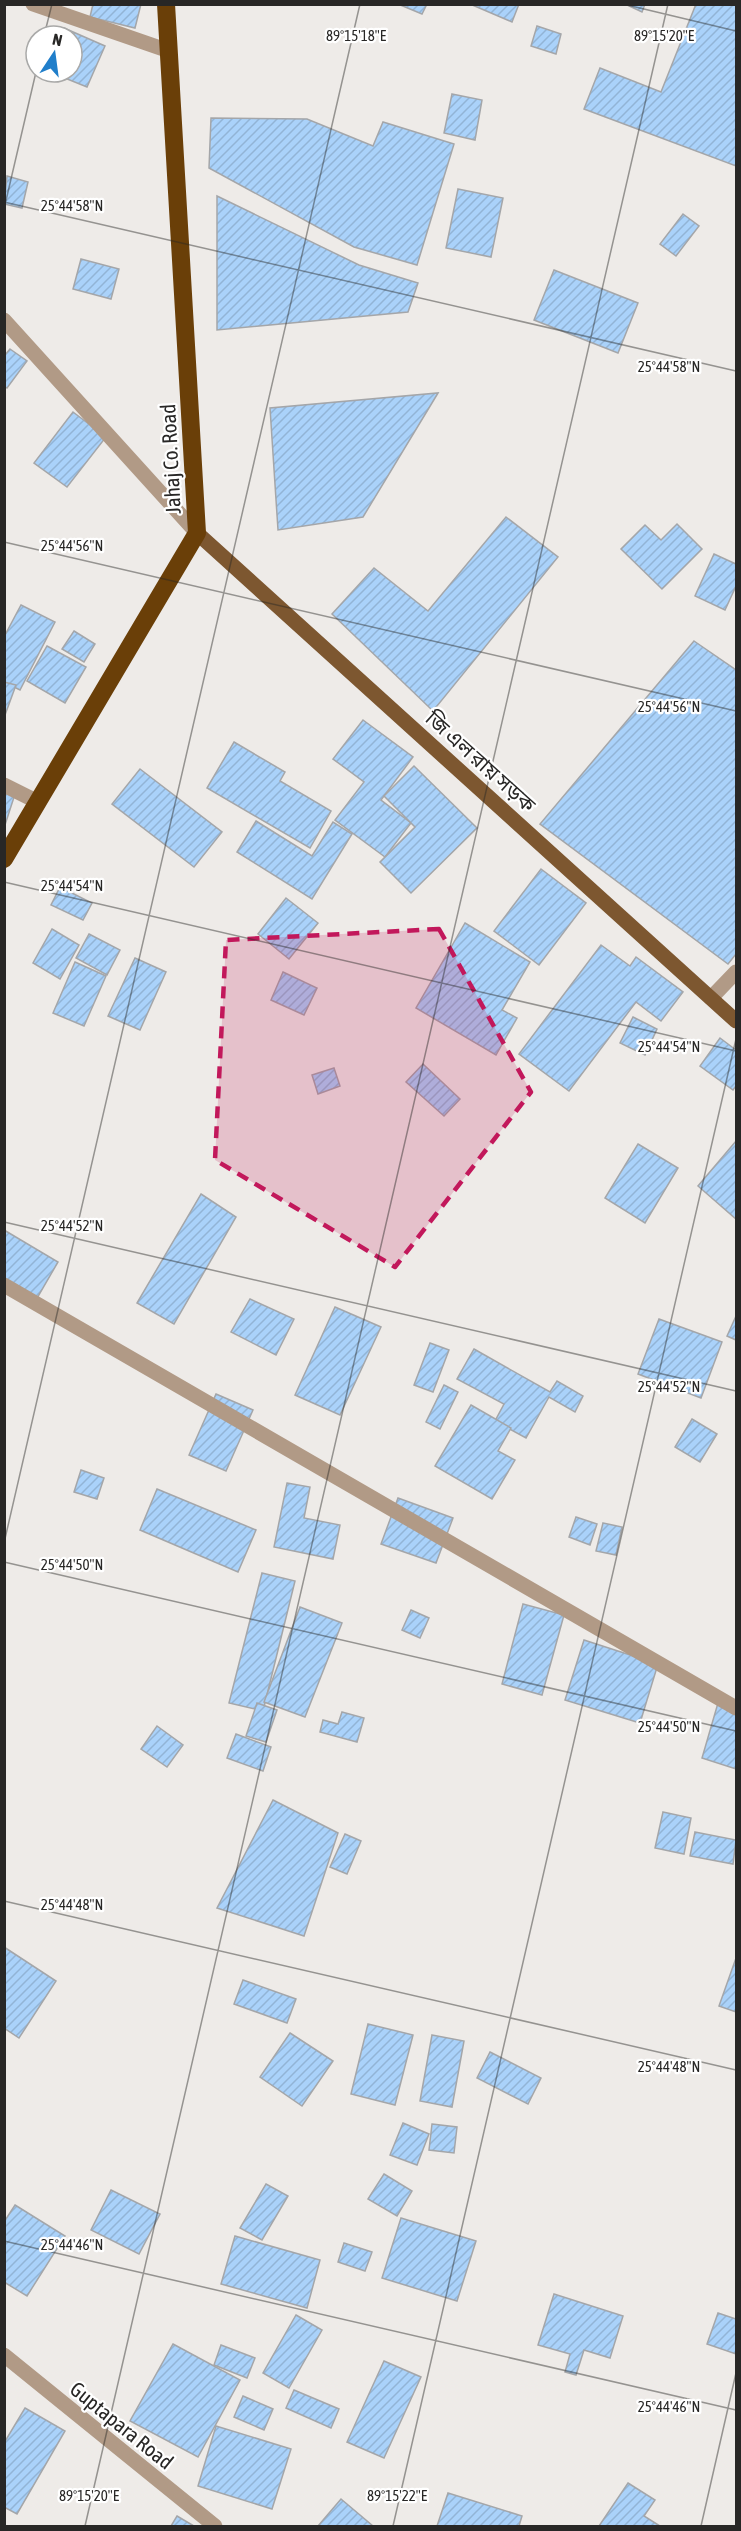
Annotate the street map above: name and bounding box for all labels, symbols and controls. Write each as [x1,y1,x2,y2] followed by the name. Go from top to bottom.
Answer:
[24,24,84,84] north arrow
[326,27,387,44] text: 89°15'18"E
[634,27,695,44] text: 89°15'20"E
[51,30,64,49] text: N
[41,197,103,214] text: 25°44'58"N
[638,358,700,375] text: 25°44'58"N
[155,403,185,515] street label: Jahaj Co. Road
[41,537,103,554] text: 25°44'56"N
[638,698,700,715] text: 25°44'56"N
[420,705,542,817] street label: জি এল রায় সড়ক
[41,877,103,894] text: 25°44'54"N
[638,1038,700,1055] text: 25°44'54"N
[41,1217,103,1234] text: 25°44'52"N
[638,1378,700,1395] text: 25°44'52"N
[41,1556,103,1573] text: 25°44'50"N
[638,1718,700,1735] text: 25°44'50"N
[41,1896,103,1913] text: 25°44'48"N
[638,2058,700,2075] text: 25°44'48"N
[41,2236,103,2253] text: 25°44'46"N
[66,2376,178,2474] street label: Guptapara Road
[638,2398,700,2415] text: 25°44'46"N
[59,2487,120,2504] text: 89°15'20"E
[367,2487,428,2504] text: 89°15'22"E

